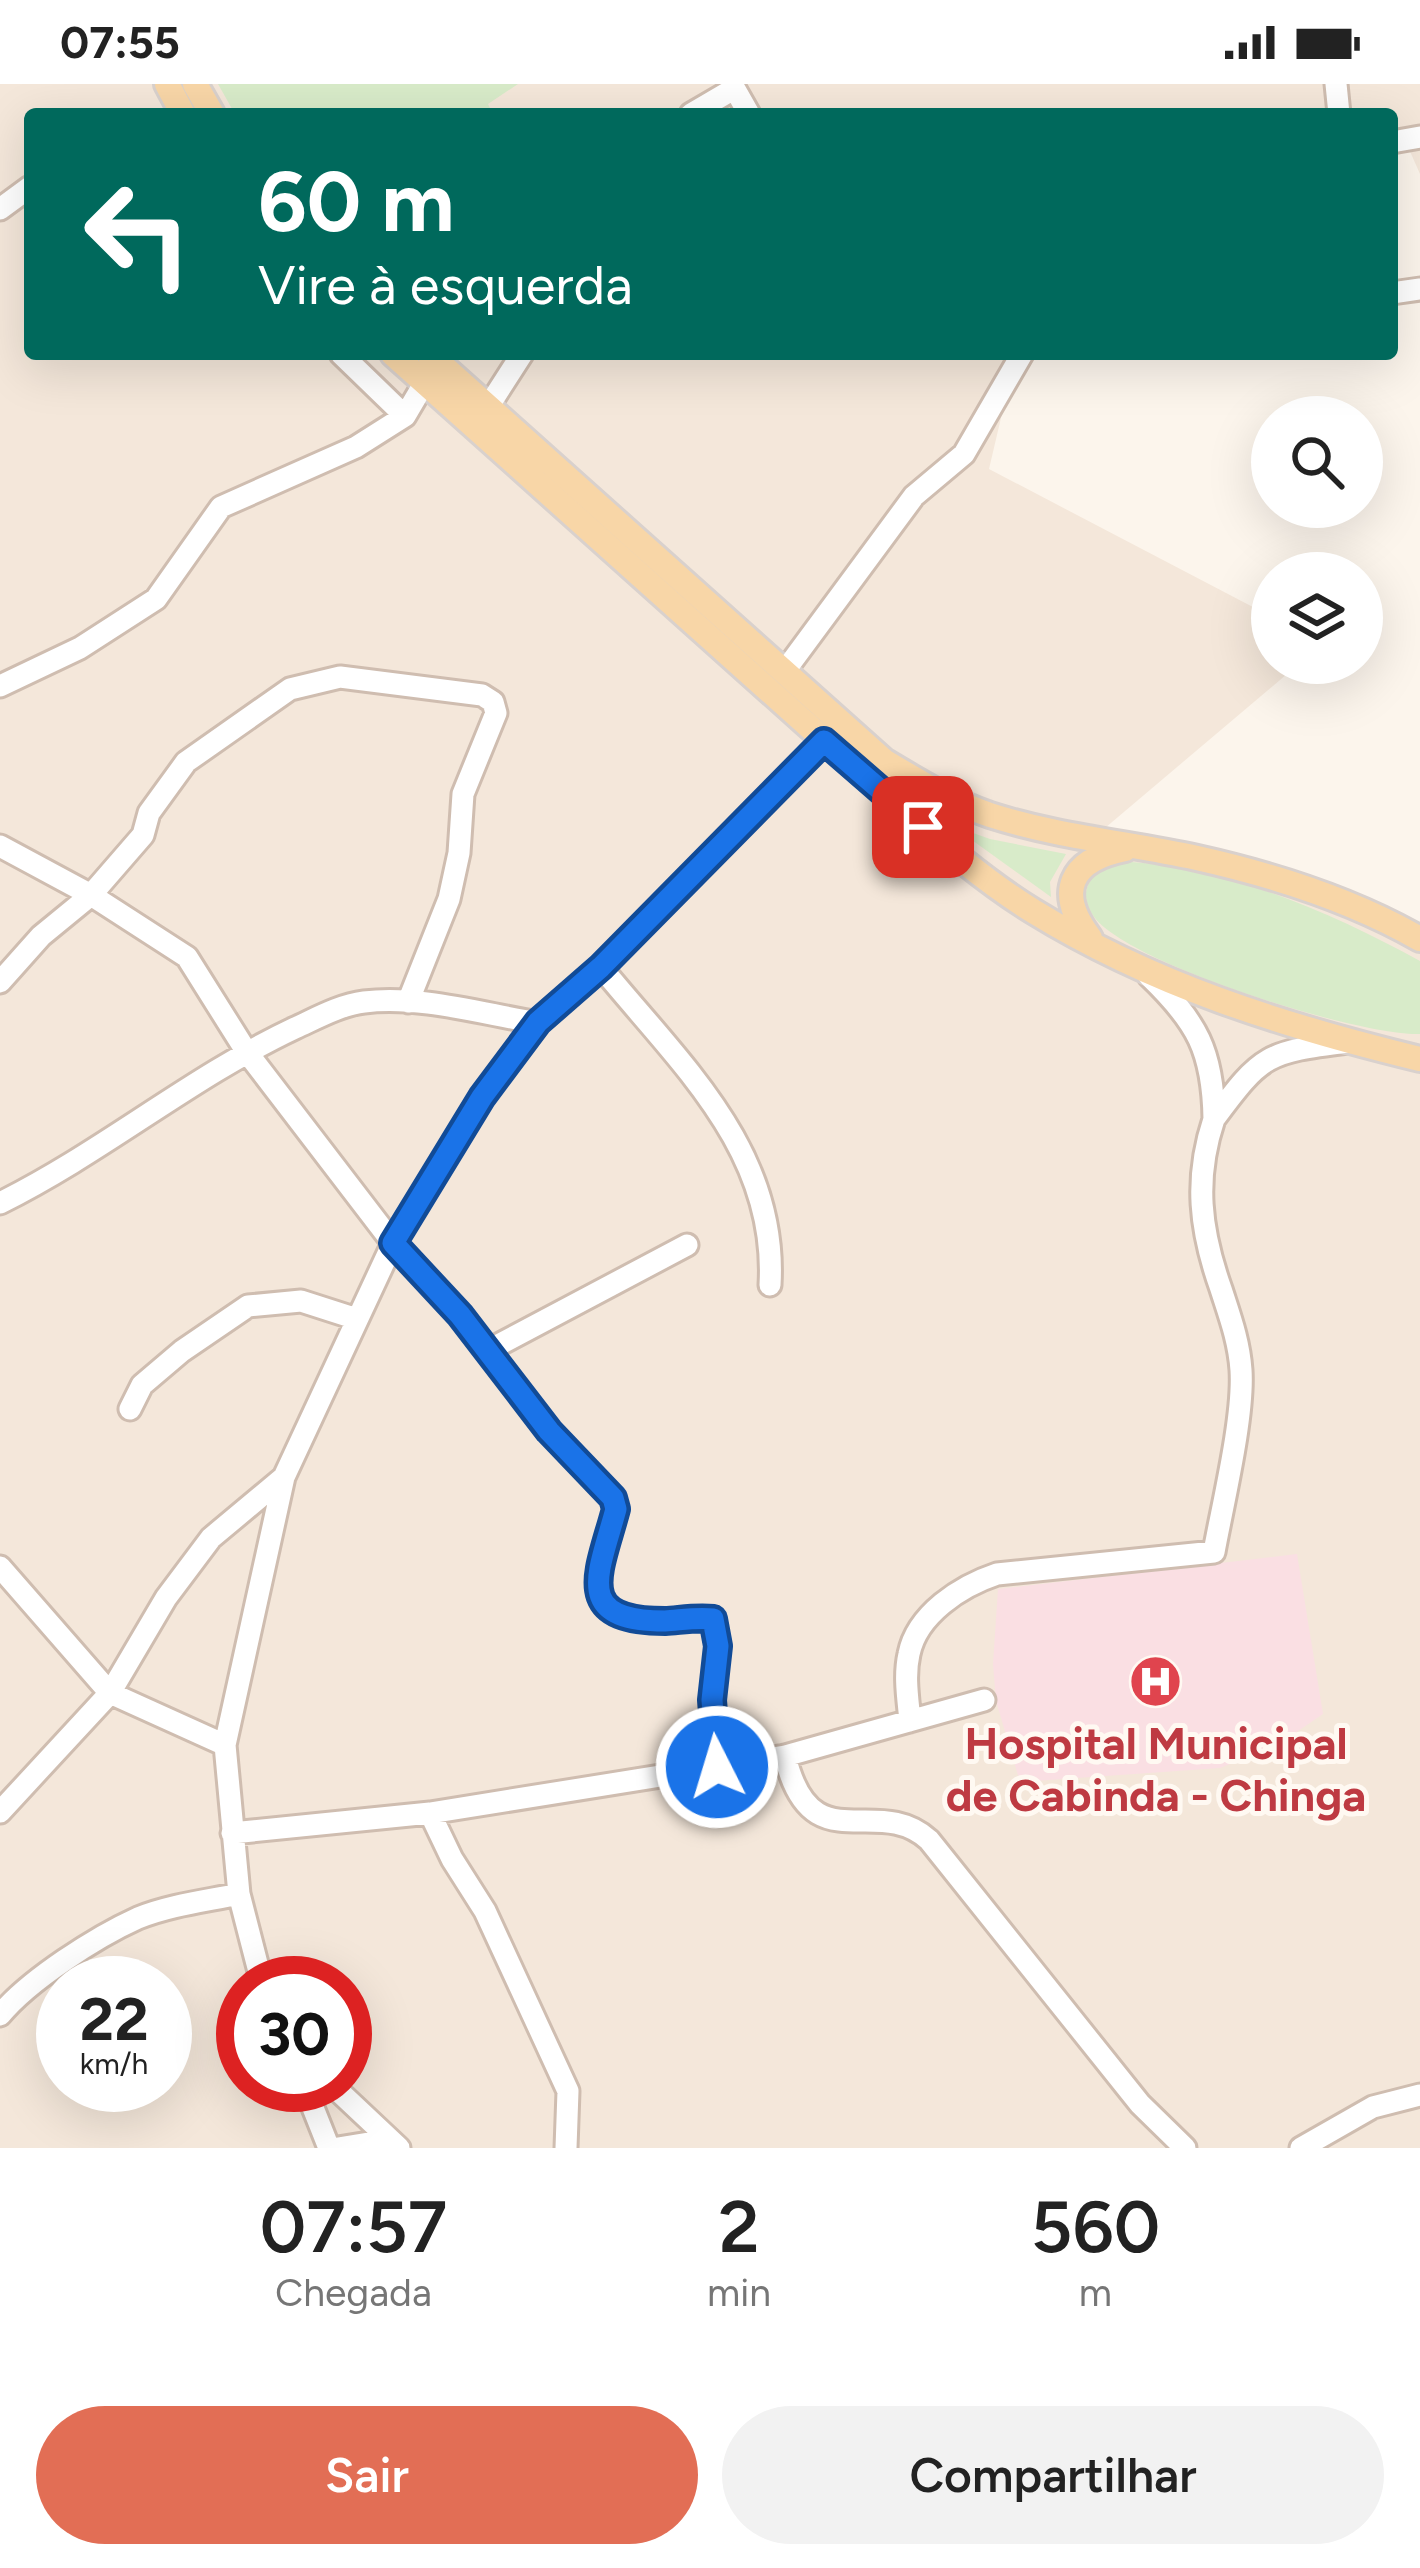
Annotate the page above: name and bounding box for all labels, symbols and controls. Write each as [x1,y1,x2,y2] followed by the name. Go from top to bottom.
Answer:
[60,15,180,69] text: 07:55
[258,151,454,252] text: 60 m
[60,156,216,312] icon: left
[258,253,633,318] text: Vire à esquerda
[1251,396,1383,684] map controls
[1251,396,1383,528] button: search
[1251,552,1383,684] button: layers
[872,776,974,878] pin
[890,794,956,860] icon: arrive
[1128,1654,1184,1710] hospital icon: Hospital Municipal de Cabinda - Chinga
[654,1704,780,1830] position arrow
[946,1716,1366,1822] place label: Hospital Municipal de Cabinda - Chinga
[216,1956,372,2112] speed limit sign: 30
[79,1983,149,2055] text: 22
[80,2045,148,2082] text: km/h
[260,2184,447,2270] text: 07:57
[718,2184,760,2270] text: 2
[1031,2184,1160,2270] text: 560
[275,2269,432,2316] text: Chegada
[707,2269,771,2316] text: min
[1079,2269,1112,2316] text: m
[36,2406,698,2544] button: Sair
[722,2406,1384,2544] button: Compartilhar

